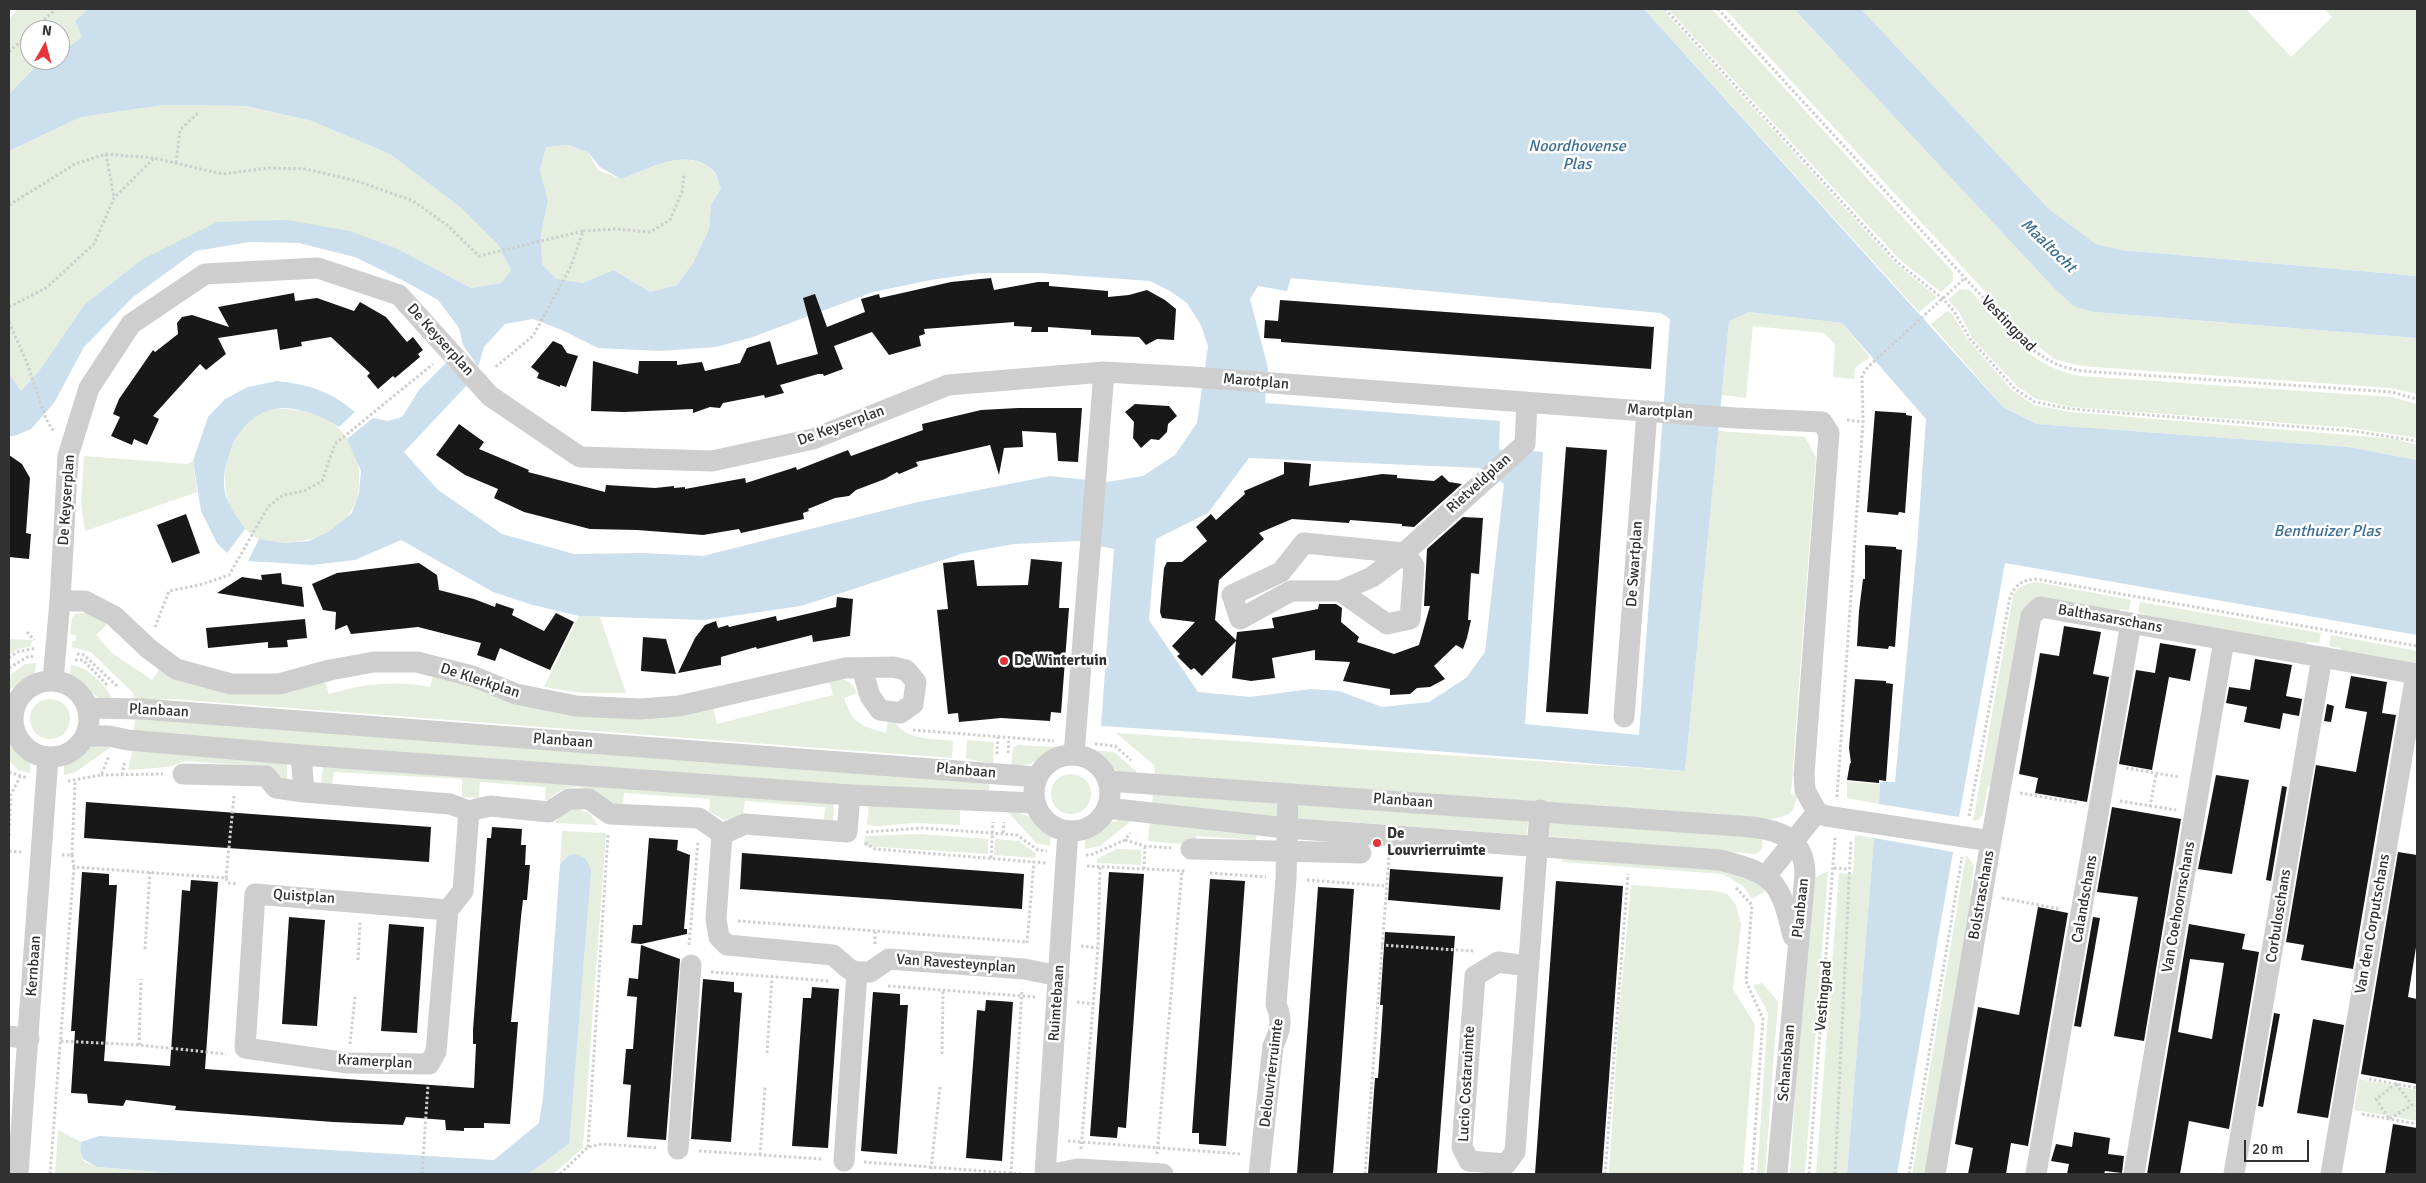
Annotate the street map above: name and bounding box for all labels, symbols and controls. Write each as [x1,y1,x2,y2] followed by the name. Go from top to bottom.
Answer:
[20,20,70,70] north arrow
[41,22,53,40] text: N
[1528,137,1626,175] water label: Noordhovense Plas
[2016,215,2080,277] water label: Maaltocht
[1977,292,2039,356] street label: Vestingpad
[403,300,477,380] street label: De Keyserplan
[1222,370,1290,394] street label: Marotplan
[1626,401,1694,423] street label: Marotplan
[795,402,887,450] street label: De Keyserplan
[1443,450,1515,518] street label: Rietveldplan
[55,454,79,546] street label: De Keyserplan
[1623,520,1647,608] street label: De Swartplan
[2274,522,2380,542] water label: Benthuizer Plas
[2056,601,2164,637] street label: Balthasarschans
[1014,652,1107,670] place label: De Wintertuin
[998,655,1010,667] marker: De Wintertuin
[438,660,522,702] street label: De Klerkplan
[129,700,189,722] street label: Planbaan
[532,730,594,752] street label: Planbaan
[935,759,997,783] street label: Planbaan
[1372,790,1434,812] street label: Planbaan
[1387,825,1486,860] place label: De Louvrierruimte
[1371,837,1383,849] marker: De Louvrierruimte
[2159,840,2199,974] street label: Van Coehoornschans
[1965,849,1999,941] street label: Bolstraschans
[2352,853,2394,995] street label: Van den Corputschans
[2068,854,2102,944] street label: Calandschans
[2263,868,2295,964] street label: Corbuloschans
[1789,877,1813,939] street label: Planbaan
[272,886,336,908] street label: Quistplan
[23,935,45,997] street label: Kernbaan
[896,951,1016,977] street label: Van Ravesteynplan
[1812,960,1836,1032] street label: Vestingpad
[1045,964,1069,1042] street label: Ruimtebaan
[1256,1018,1288,1128] street label: Delouvrierruimte
[1775,1024,1799,1102] street label: Schansbaan
[1455,1025,1479,1143] street label: Lucio Costaruimte
[337,1051,413,1073] street label: Kramerplan
[2246,1130,2311,1162] scale bar
[2252,1140,2283,1158] text: 20 m

